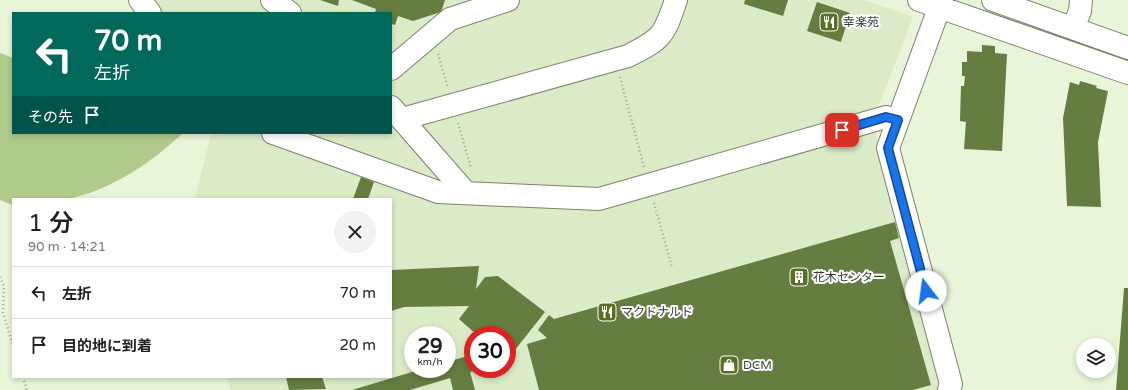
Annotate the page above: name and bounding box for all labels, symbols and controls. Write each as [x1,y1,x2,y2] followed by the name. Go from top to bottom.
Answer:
[818,11,840,33] restaurant icon: 幸楽苑
[843,15,879,29] place label: 幸楽苑
[94,24,162,58] text: 70 m
[28,28,80,80] icon: left
[94,62,130,84] text: 左折
[81,104,103,126] icon: arrive
[28,108,73,126] text: その先
[825,113,859,147] pin
[831,119,853,141] icon: arrive
[28,209,73,238] text: 1 分
[334,211,376,253] button: close
[28,239,106,255] text: 90 m · 14:21
[788,266,810,288] building icon: 花木センター
[813,270,885,284] place label: 花木センター
[905,270,947,312] position arrow
[28,282,50,304] icon: left
[339,284,376,302] text: 70 m
[62,285,92,303] text: 左折
[596,301,618,323] restaurant icon: マクドナルド
[621,305,693,319] place label: マクドナルド
[464,326,516,378] speed limit sign: 30
[28,334,50,356] icon: arrive
[417,335,443,359] text: 29
[339,336,376,354] text: 20 m
[62,337,152,355] text: 目的地に到着
[1076,338,1116,378] map controls
[1076,338,1116,378] button: layers
[718,354,740,376] shop icon: DCM
[417,356,443,368] text: km/h
[743,358,772,372] place label: DCM

